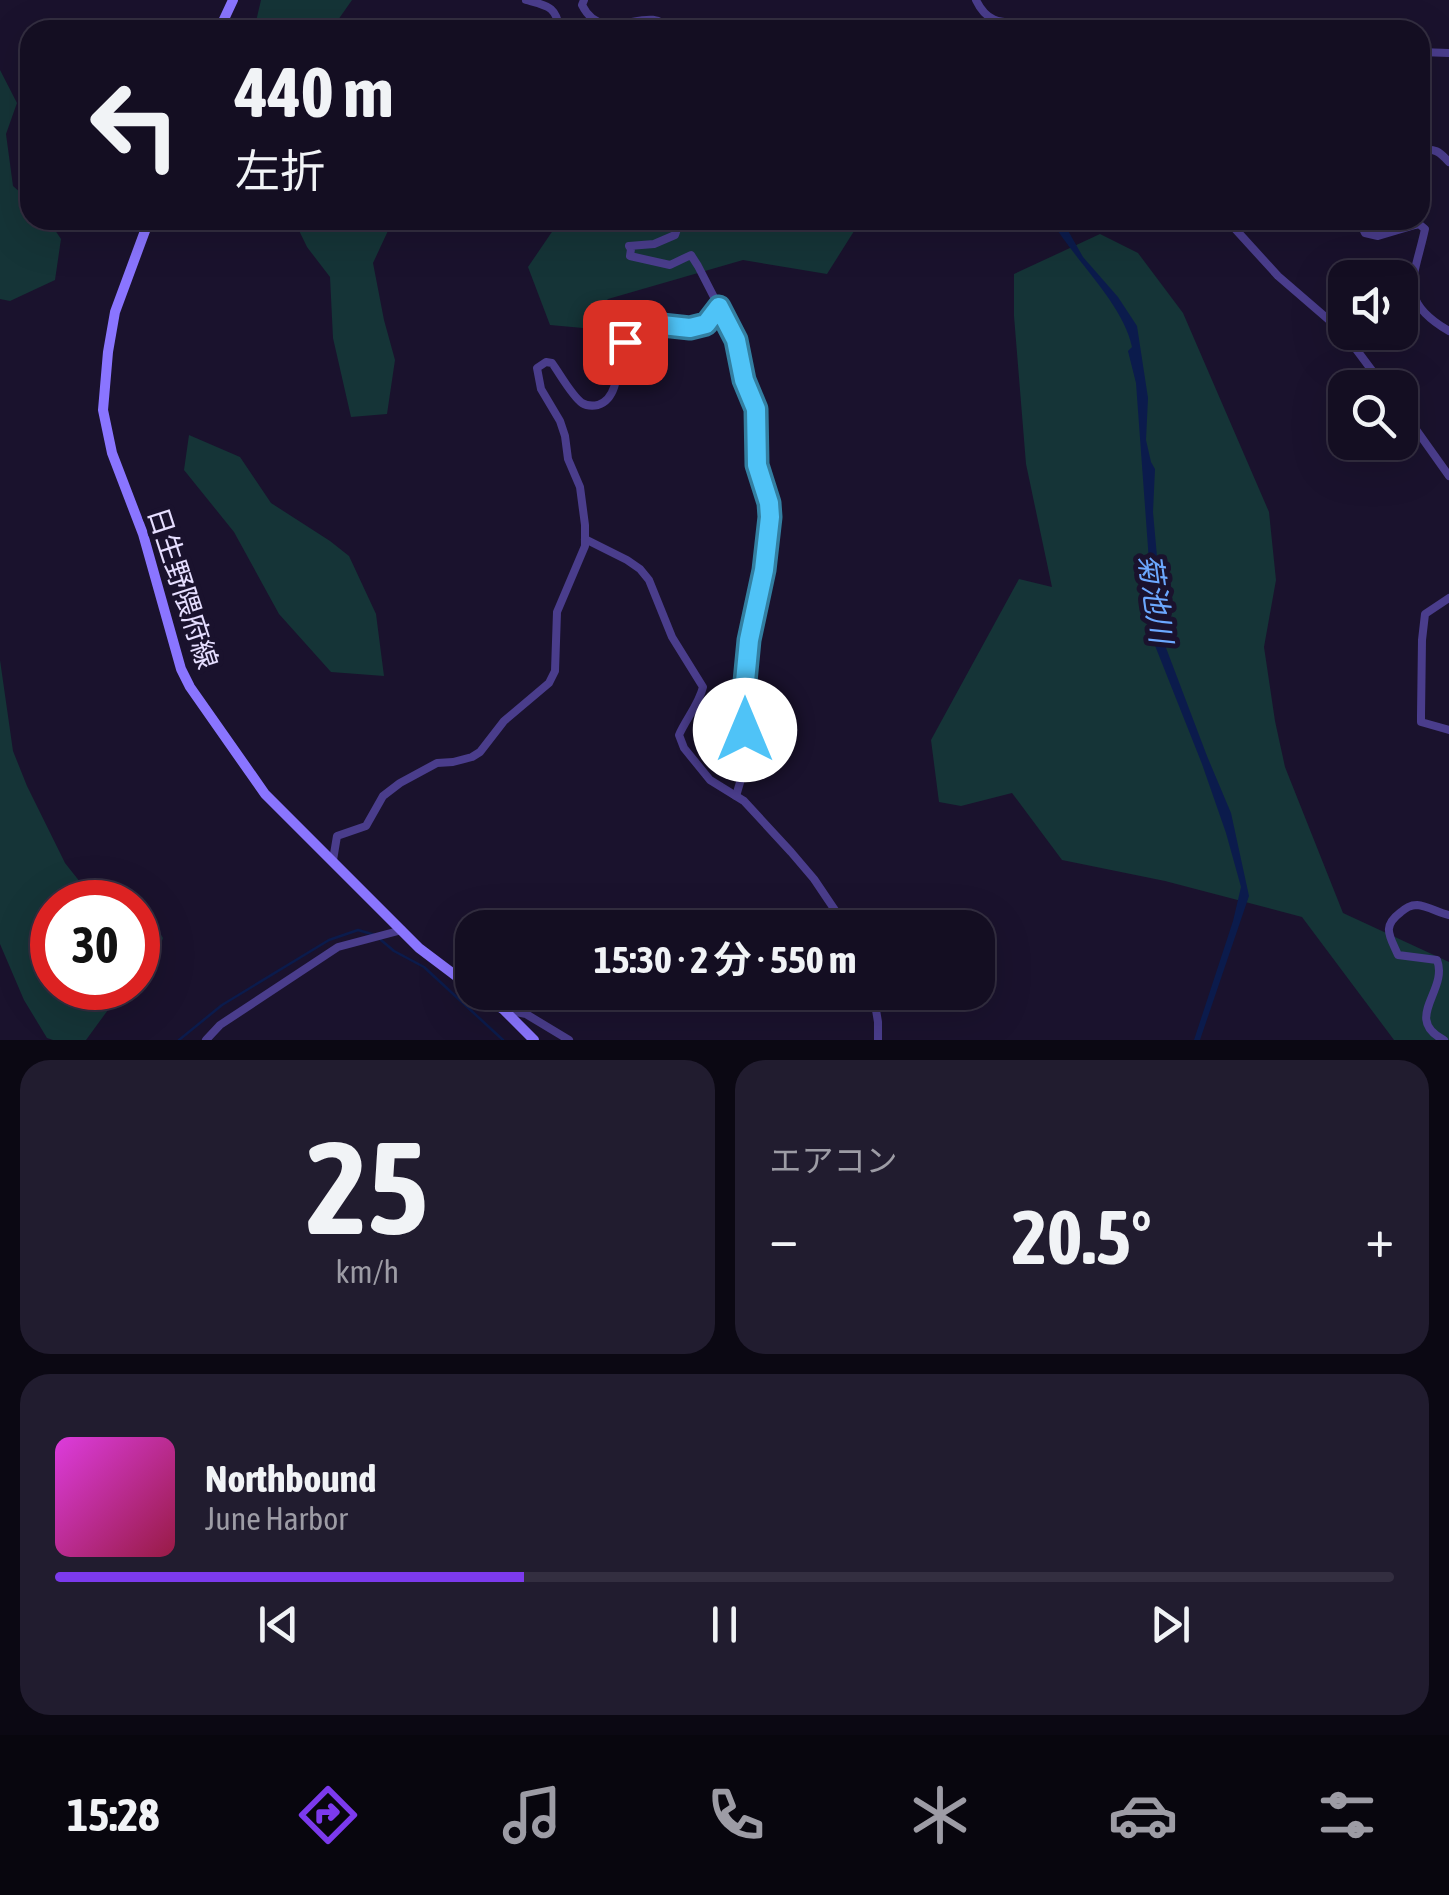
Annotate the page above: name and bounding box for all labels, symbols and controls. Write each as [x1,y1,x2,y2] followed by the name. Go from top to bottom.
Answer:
[235,52,394,132] text: 440 m
[70,60,200,190] icon: left
[235,145,325,197] text: 左折
[1328,260,1418,460] map controls
[1328,260,1418,350] button: sound
[583,300,668,385] pin
[598,315,653,370] icon: arrive
[1328,370,1418,460] button: search
[142,503,224,673] street label: 日生野隈府線
[1133,551,1180,648] water label: 菊池川
[693,678,797,782] position arrow
[30,880,160,1010] speed limit sign: 30
[594,938,856,981] text: 15:30 · 2 分 · 550 m
[306,1113,428,1262] text: 25
[770,1142,898,1179] text: エアコン
[1012,1194,1152,1280] text: 20.5°
[770,1206,798,1269] text: −
[1365,1206,1394,1269] text: +
[336,1253,399,1290] text: km/h
[205,1457,376,1500] text: Northbound
[205,1500,348,1537] text: June Harbor
[251,1597,306,1652] icon: previous
[697,1597,752,1652] icon: pause
[1143,1597,1198,1652] icon: next
[293,1780,363,1850] icon: directions
[497,1780,567,1850] icon: music
[701,1780,771,1850] icon: phone
[905,1780,975,1850] icon: climate
[1108,1780,1178,1850] icon: car
[1312,1780,1382,1850] icon: filters
[67,1789,160,1841] text: 15:28

